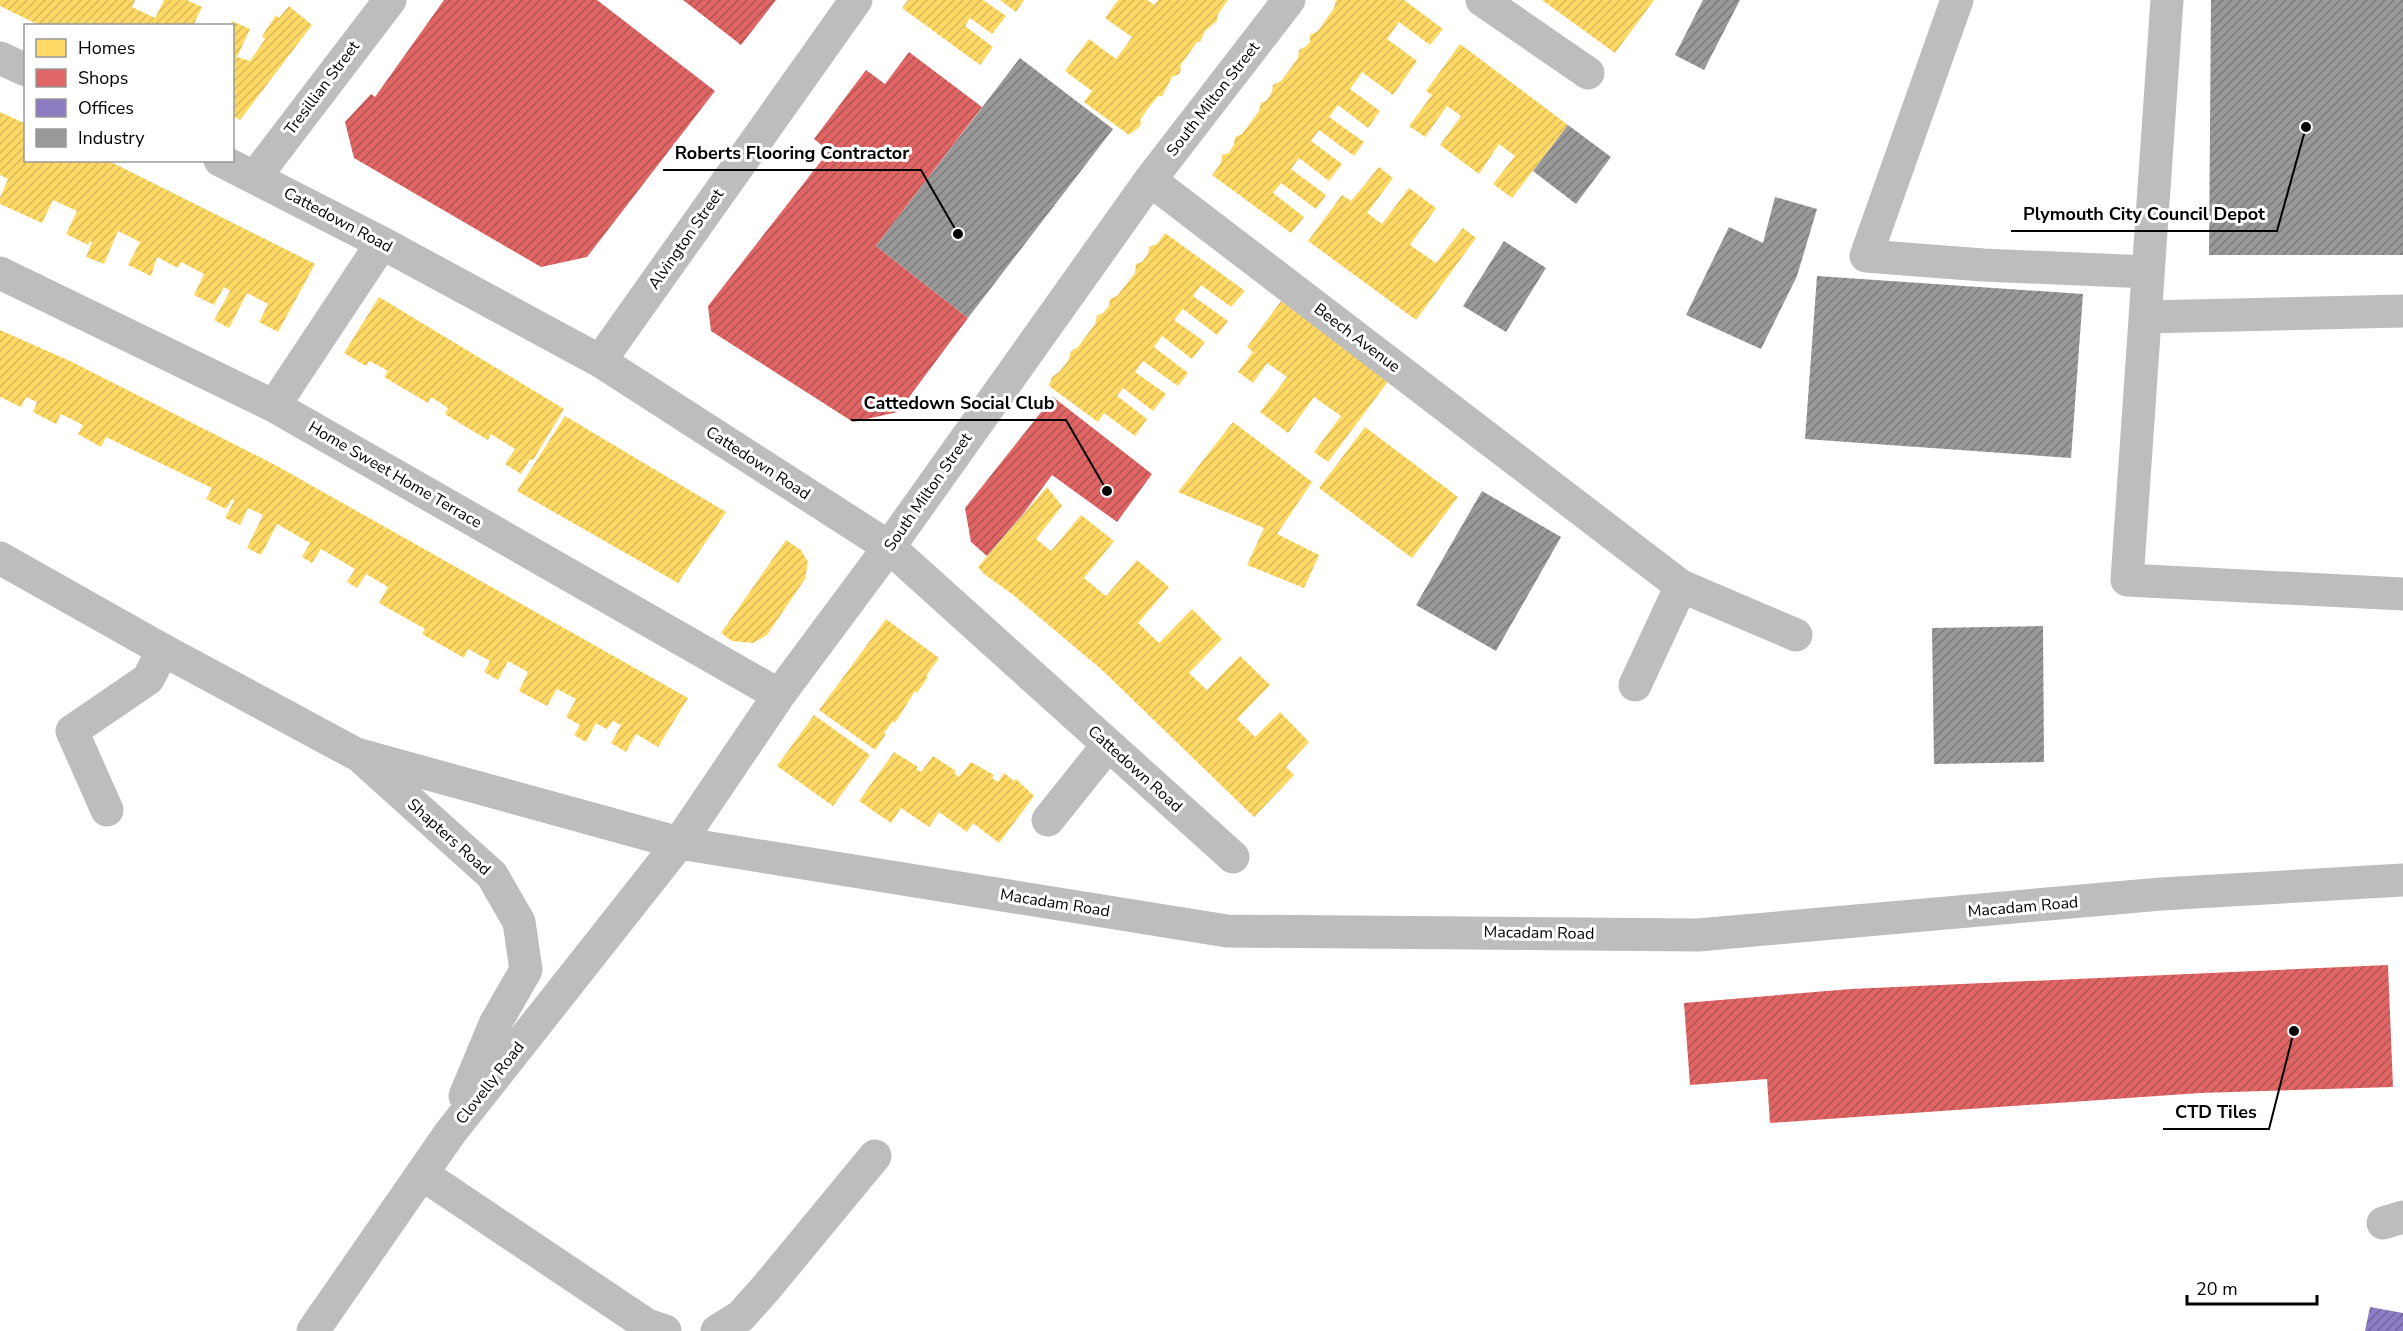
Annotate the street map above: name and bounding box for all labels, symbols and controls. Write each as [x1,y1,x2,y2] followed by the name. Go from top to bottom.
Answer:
[24,24,234,162] legend
[78,36,135,60] text: Homes
[279,36,365,140] street label: Tresillian Street
[1161,37,1265,161] street label: South Milton Street
[78,66,128,90] text: Shops
[78,96,134,120] text: Offices
[78,126,145,150] text: Industry
[663,134,921,170] callout: Roberts Flooring Contractor
[675,141,909,165] text: Roberts Flooring Contractor
[280,182,396,258] street label: Cattedown Road
[643,184,729,294] street label: Alvington Street
[2011,195,2277,231] callout: Plymouth City Council Depot
[2023,202,2265,226] text: Plymouth City Council Depot
[1309,298,1405,378] street label: Beech Avenue
[851,384,1066,420] callout: Cattedown Social Club
[864,391,1055,415] text: Cattedown Social Club
[304,416,486,534] street label: Home Sweet Home Terrace
[702,421,814,505] street label: Cattedown Road
[879,428,977,556] street label: South Milton Street
[1083,721,1187,817] street label: Cattedown Road
[402,794,496,880] street label: Shapters Road
[999,883,1111,923] street label: Macadam Road
[1967,891,2079,923] street label: Macadam Road
[1483,921,1595,945] street label: Macadam Road
[451,1037,529,1129] street label: Clovelly Road
[2163,1093,2269,1129] callout: CTD Tiles
[2175,1100,2257,1124] text: CTD Tiles
[2187,1268,2318,1306] scale bar
[2196,1277,2238,1301] text: 20 m

